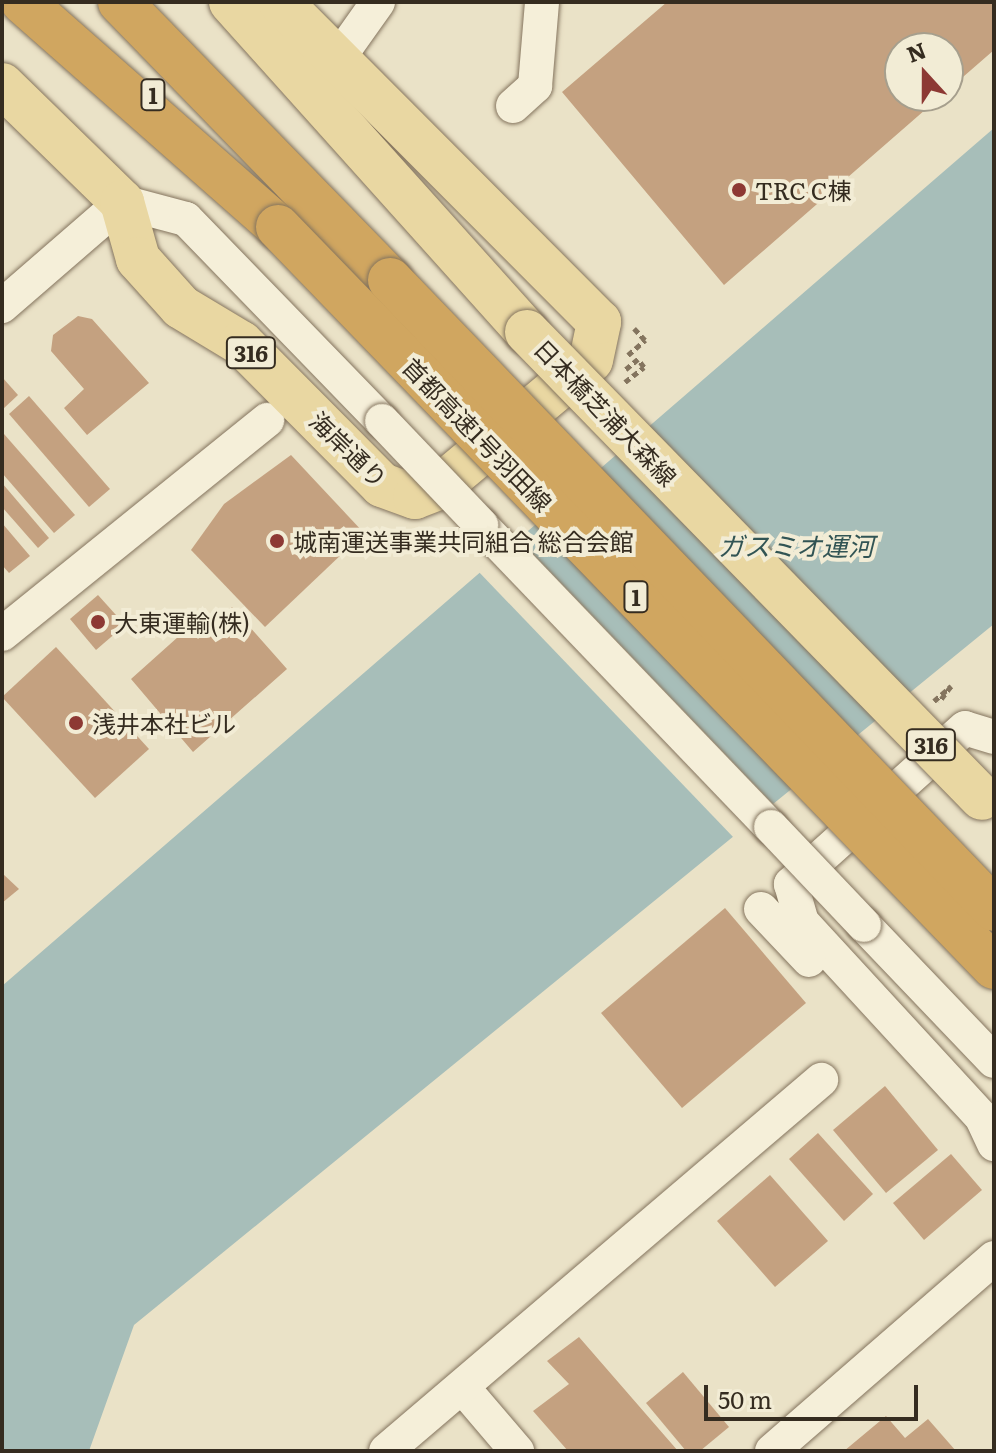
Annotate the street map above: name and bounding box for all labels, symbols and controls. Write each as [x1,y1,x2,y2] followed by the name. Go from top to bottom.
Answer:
[884,32,964,112] north arrow
[901,32,930,70] text: N
[139,77,167,113] road number: 1
[755,176,852,204] place label: TRC C棟
[730,181,748,199] marker: TRC C棟
[529,333,683,491] street label: 日本橋芝浦大森線
[225,335,277,371] road number: 316
[398,351,558,517] street label: 首都高速1号羽田線
[304,405,394,493] street label: 海岸通り
[293,527,634,555] place label: 城南運送事業共同組合 総合会館
[718,529,874,561] water label: ガスミオ運河
[268,532,286,550] marker: 城南運送事業共同組合 総合会館
[622,579,650,615] road number: 1
[114,608,250,636] place label: 大東運輸(株)
[89,613,107,631] marker: 大東運輸(株)
[92,709,236,737] place label: 浅井本社ビル
[67,714,85,732] marker: 浅井本社ビル
[905,727,957,763] road number: 316
[708,1369,922,1419] scale bar
[718,1381,772,1416] text: 50 m

